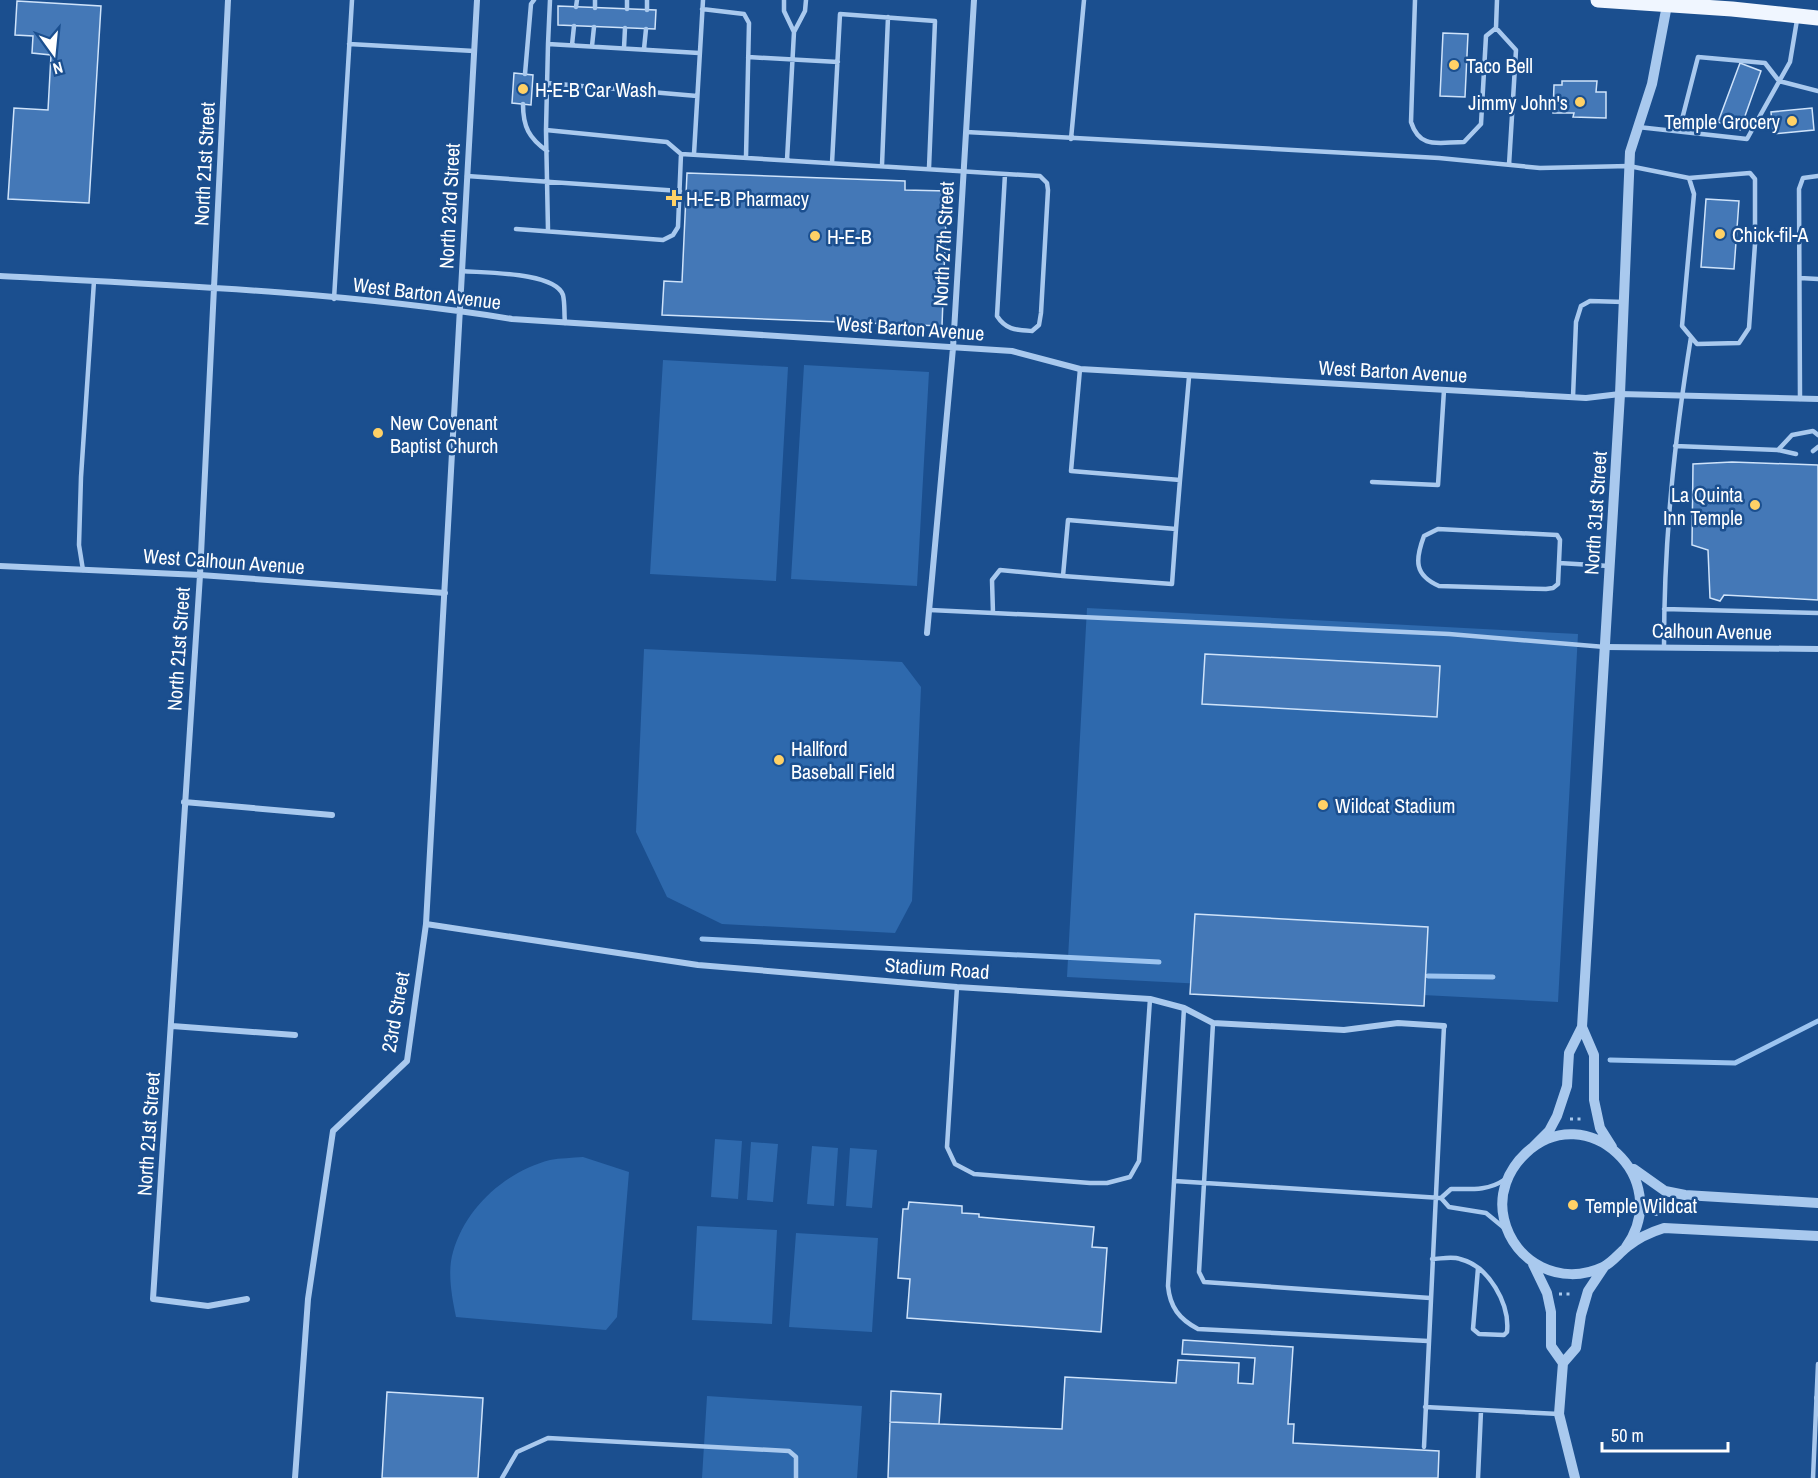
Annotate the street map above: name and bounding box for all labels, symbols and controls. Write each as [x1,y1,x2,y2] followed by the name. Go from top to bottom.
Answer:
[24,24,84,84] north arrow
[1466,52,1533,79] place label: Taco Bell
[50,57,65,80] text: N
[1447,58,1461,72] marker: Taco Bell
[535,76,657,103] place label: H-E-B Car Wash
[516,82,530,96] marker: H-E-B Car Wash
[1468,89,1568,116] place label: Jimmy John's
[1573,95,1587,109] marker: Jimmy John's
[187,101,221,227] street label: North 21st Street
[1664,108,1781,135] place label: Temple Grocery
[1785,114,1799,128] marker: Temple Grocery
[432,142,466,270] street label: North 23rd Street
[926,180,960,307] street label: North 27th Street
[686,185,810,212] place label: H-E-B Pharmacy
[667,191,681,205] marker: H-E-B Pharmacy
[1732,221,1809,248] place label: Chick-fil-A
[827,223,872,250] place label: H-E-B
[1713,227,1727,241] marker: Chick-fil-A
[808,229,822,243] marker: H-E-B
[351,271,503,315] street label: West Barton Avenue
[835,309,985,347] street label: West Barton Avenue
[1318,354,1468,388] street label: West Barton Avenue
[390,409,498,459] place label: New Covenant Baptist Church
[371,426,385,440] marker: New Covenant Baptist Church
[1577,450,1613,576] street label: North 31st Street
[1663,481,1743,531] place label: La Quinta Inn Temple
[1748,498,1762,512] marker: La Quinta Inn Temple
[142,542,306,580] street label: West Calhoun Avenue
[160,586,196,712] street label: North 21st Street
[1652,616,1772,646] street label: Calhoun Avenue
[791,735,895,785] place label: Hallford Baseball Field
[772,753,786,767] marker: Hallford Baseball Field
[1335,792,1455,819] place label: Wildcat Stadium
[1316,798,1330,812] marker: Wildcat Stadium
[884,951,990,985] street label: Stadium Road
[375,969,415,1054] street label: 23rd Street
[130,1071,166,1197] street label: North 21st Street
[1585,1192,1698,1219] place label: Temple Wildcat
[1566,1198,1580,1212] marker: Temple Wildcat
[1602,1415,1728,1453] scale bar
[1611,1423,1644,1448] text: 50 m

